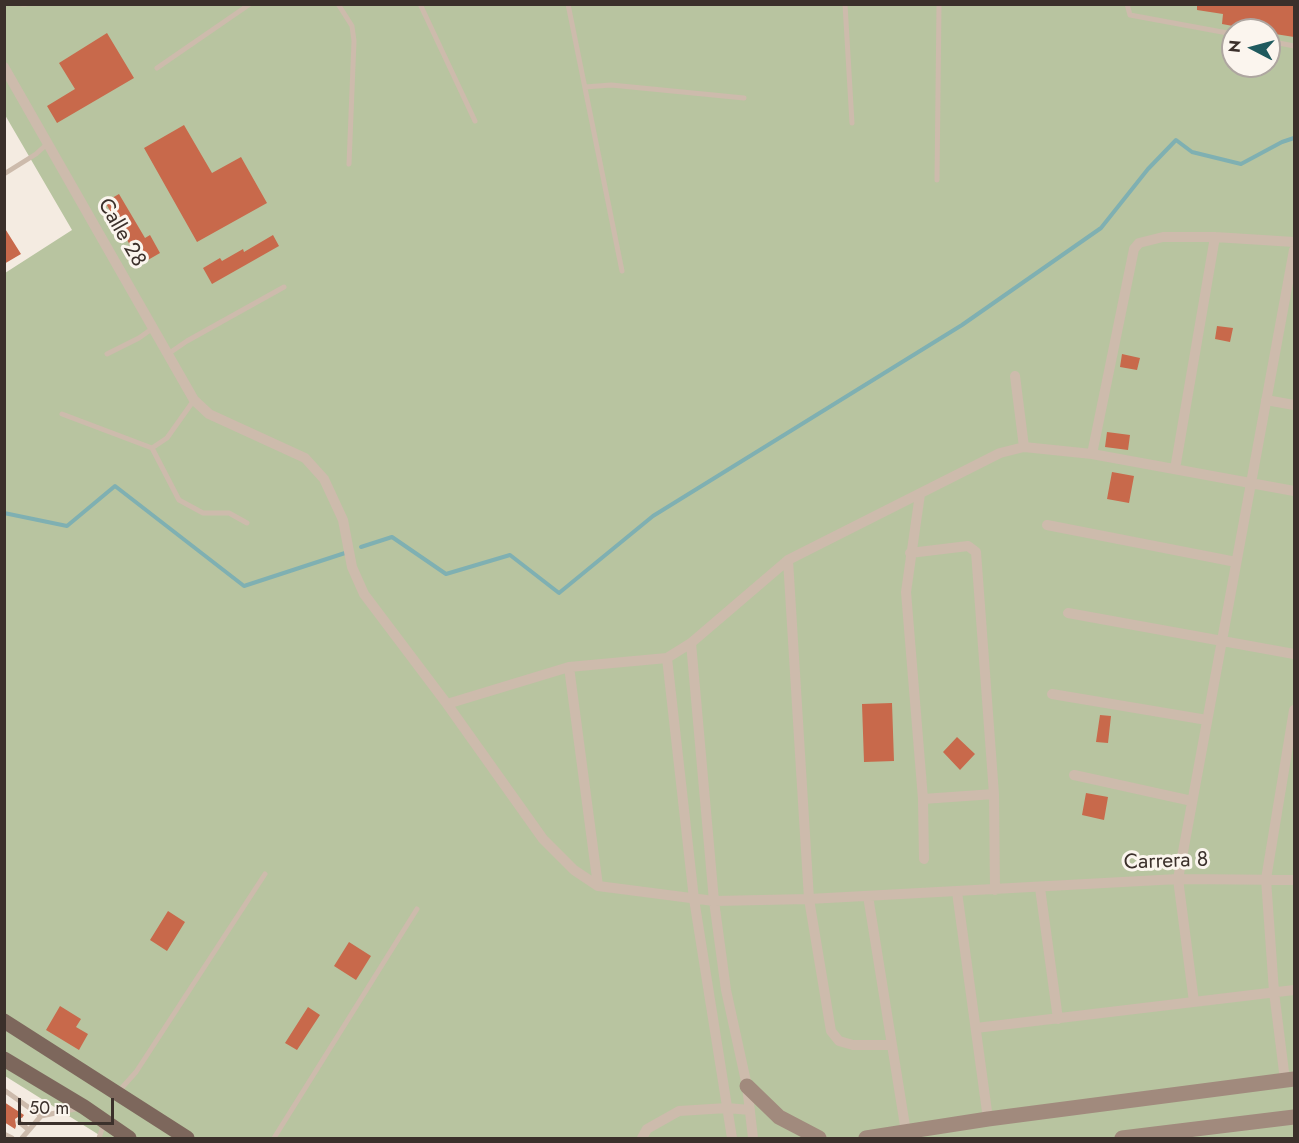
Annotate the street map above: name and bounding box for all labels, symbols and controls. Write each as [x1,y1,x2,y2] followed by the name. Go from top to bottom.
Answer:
[1221,18,1281,78] north arrow
[1222,39,1247,54] text: N
[91,194,151,272] street label: Calle 28
[1123,848,1209,876] street label: Carrera 8
[21,1086,117,1124] scale bar
[29,1095,69,1121] text: 50 m

